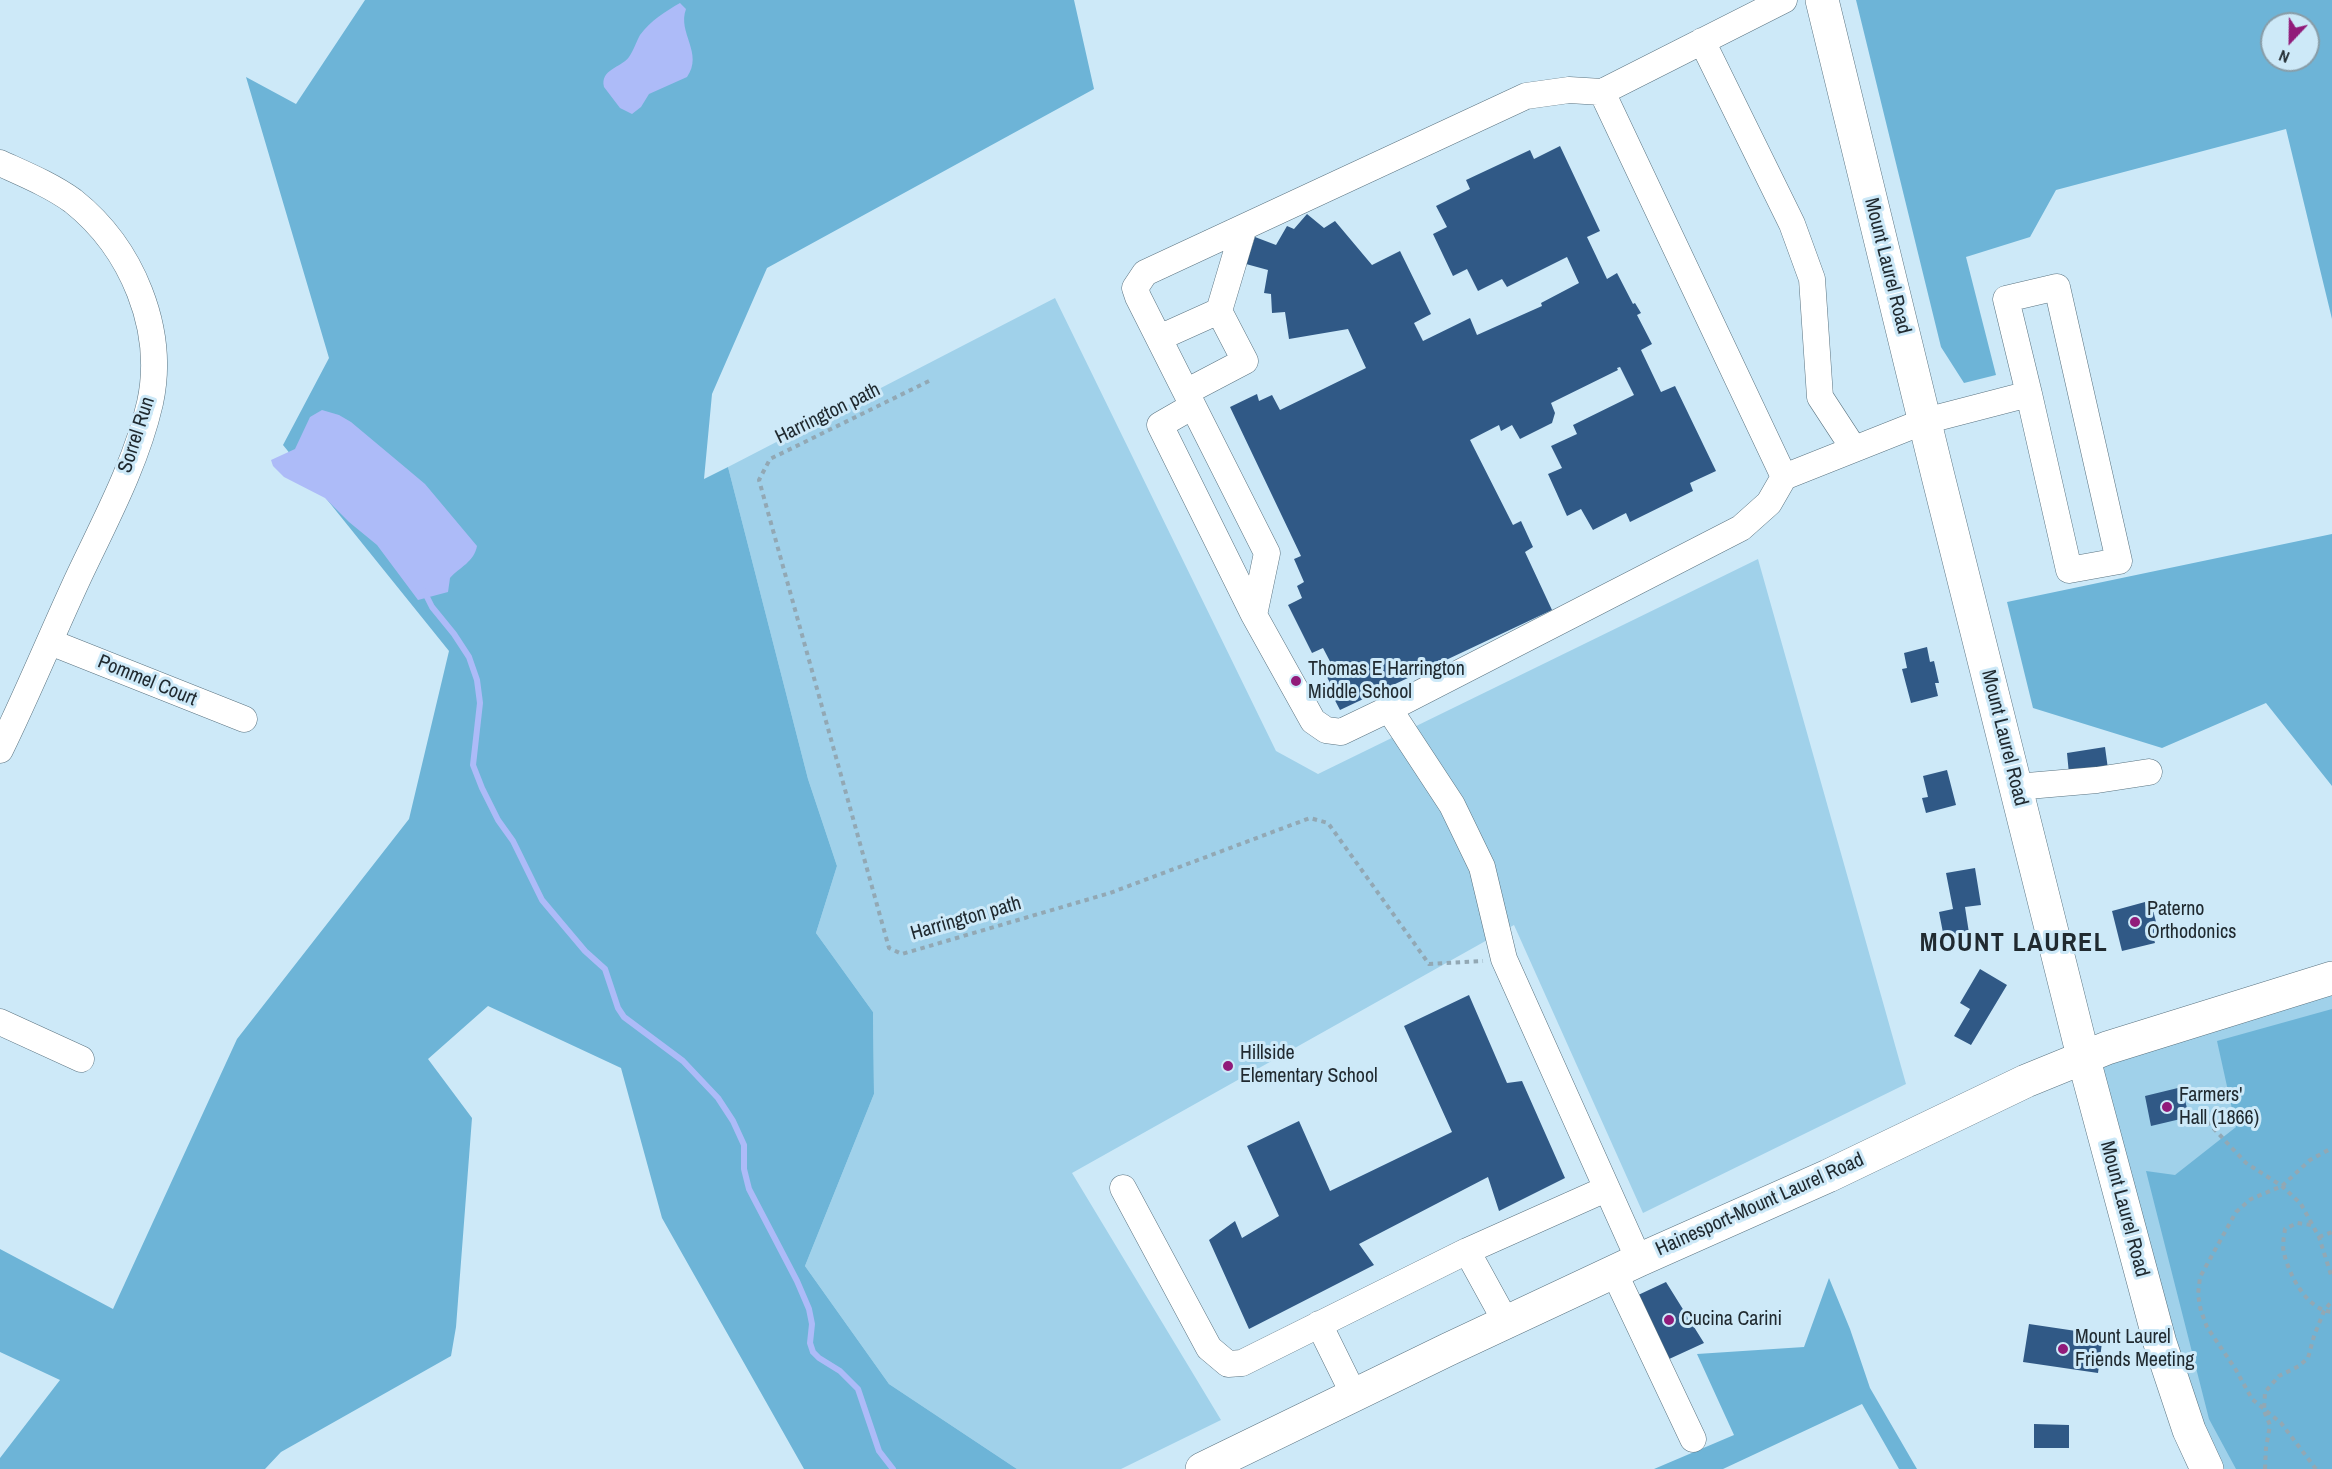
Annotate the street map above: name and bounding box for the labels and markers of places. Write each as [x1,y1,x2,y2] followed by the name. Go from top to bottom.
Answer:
[1308,658,1465,705] place label: Thomas E Harrington Middle School
[1289,674,1303,688] marker: Thomas E Harrington Middle School
[2147,898,2236,945] place label: Paterno Orthodonics
[2128,915,2142,929] marker: Paterno Orthodonics
[1240,1042,1378,1089] place label: Hillside Elementary School
[1221,1059,1235,1073] marker: Hillside Elementary School
[2179,1084,2259,1131] place label: Farmers' Hall (1866)
[2160,1100,2174,1114] marker: Farmers' Hall (1866)
[1681,1308,1782,1332] place label: Cucina Carini
[1662,1313,1676,1327] marker: Cucina Carini
[2075,1326,2194,1373] place label: Mount Laurel Friends Meeting
[2056,1342,2070,1356] marker: Mount Laurel Friends Meeting

